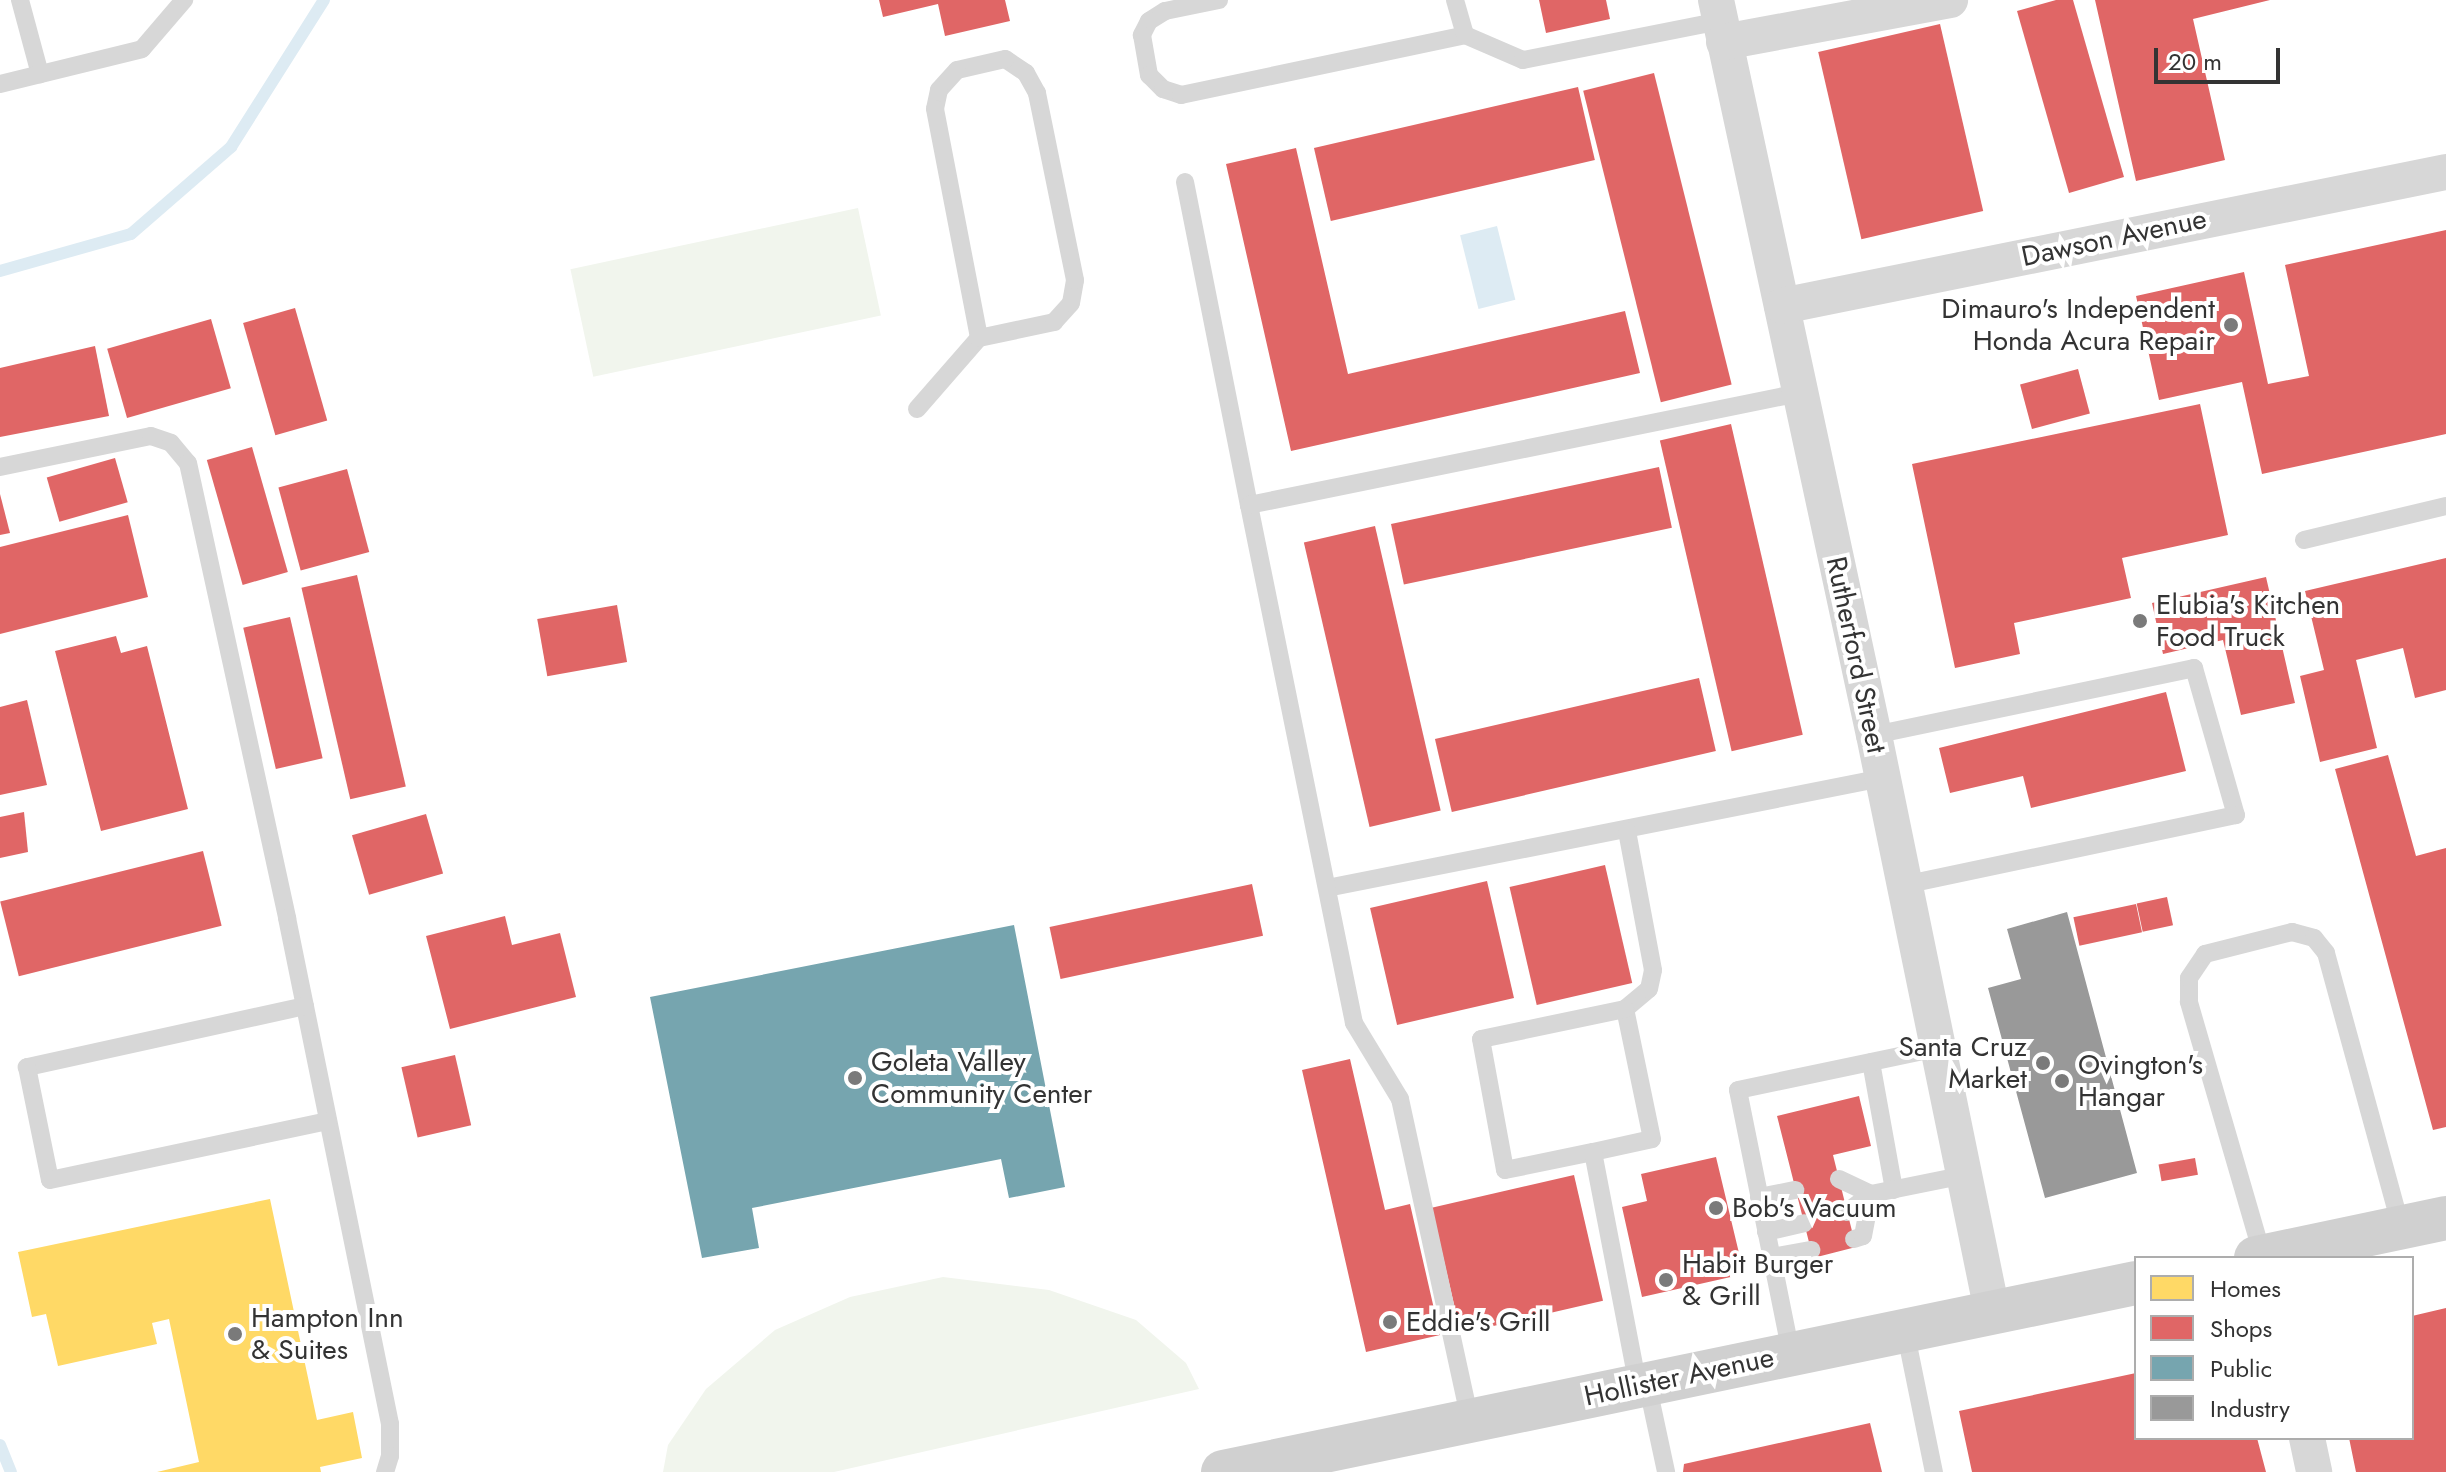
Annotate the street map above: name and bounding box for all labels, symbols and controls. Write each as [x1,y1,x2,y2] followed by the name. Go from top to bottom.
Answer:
[2158,32,2284,82] scale bar
[2168,44,2222,79] text: 20 m
[2018,202,2210,274] street label: Dawson Avenue
[1941,292,2215,358] place label: Dimauro's Independent Honda Acura Repair
[2222,316,2240,334] marker: Dimauro's Independent Honda Acura Repair
[1819,554,1893,756] street label: Rutherford Street
[2156,588,2340,654] place label: Elubia's Kitchen Food Truck
[2131,612,2149,630] marker: Elubia's Kitchen Food Truck
[1899,1030,2027,1096] place label: Santa Cruz Market
[871,1045,1092,1111] place label: Goleta Valley Community Center
[2078,1048,2203,1114] place label: Ovington's Hangar
[2034,1054,2052,1072] marker: Santa Cruz Market
[846,1069,864,1087] marker: Goleta Valley Community Center
[2053,1072,2071,1090] marker: Ovington's Hangar
[1732,1191,1897,1225] place label: Bob's Vacuum
[1707,1199,1725,1217] marker: Bob's Vacuum
[1682,1247,1833,1313] place label: Habit Burger & Grill
[2134,1256,2414,1440] legend
[1657,1271,1675,1289] marker: Habit Burger & Grill
[2210,1271,2281,1306] text: Homes
[251,1301,404,1367] place label: Hampton Inn & Suites
[1406,1305,1551,1339] place label: Eddie's Grill
[2210,1311,2272,1346] text: Shops
[1381,1313,1399,1331] marker: Eddie's Grill
[226,1325,244,1343] marker: Hampton Inn & Suites
[1581,1340,1777,1414] street label: Hollister Avenue
[2210,1351,2272,1386] text: Public
[2210,1391,2290,1426] text: Industry

